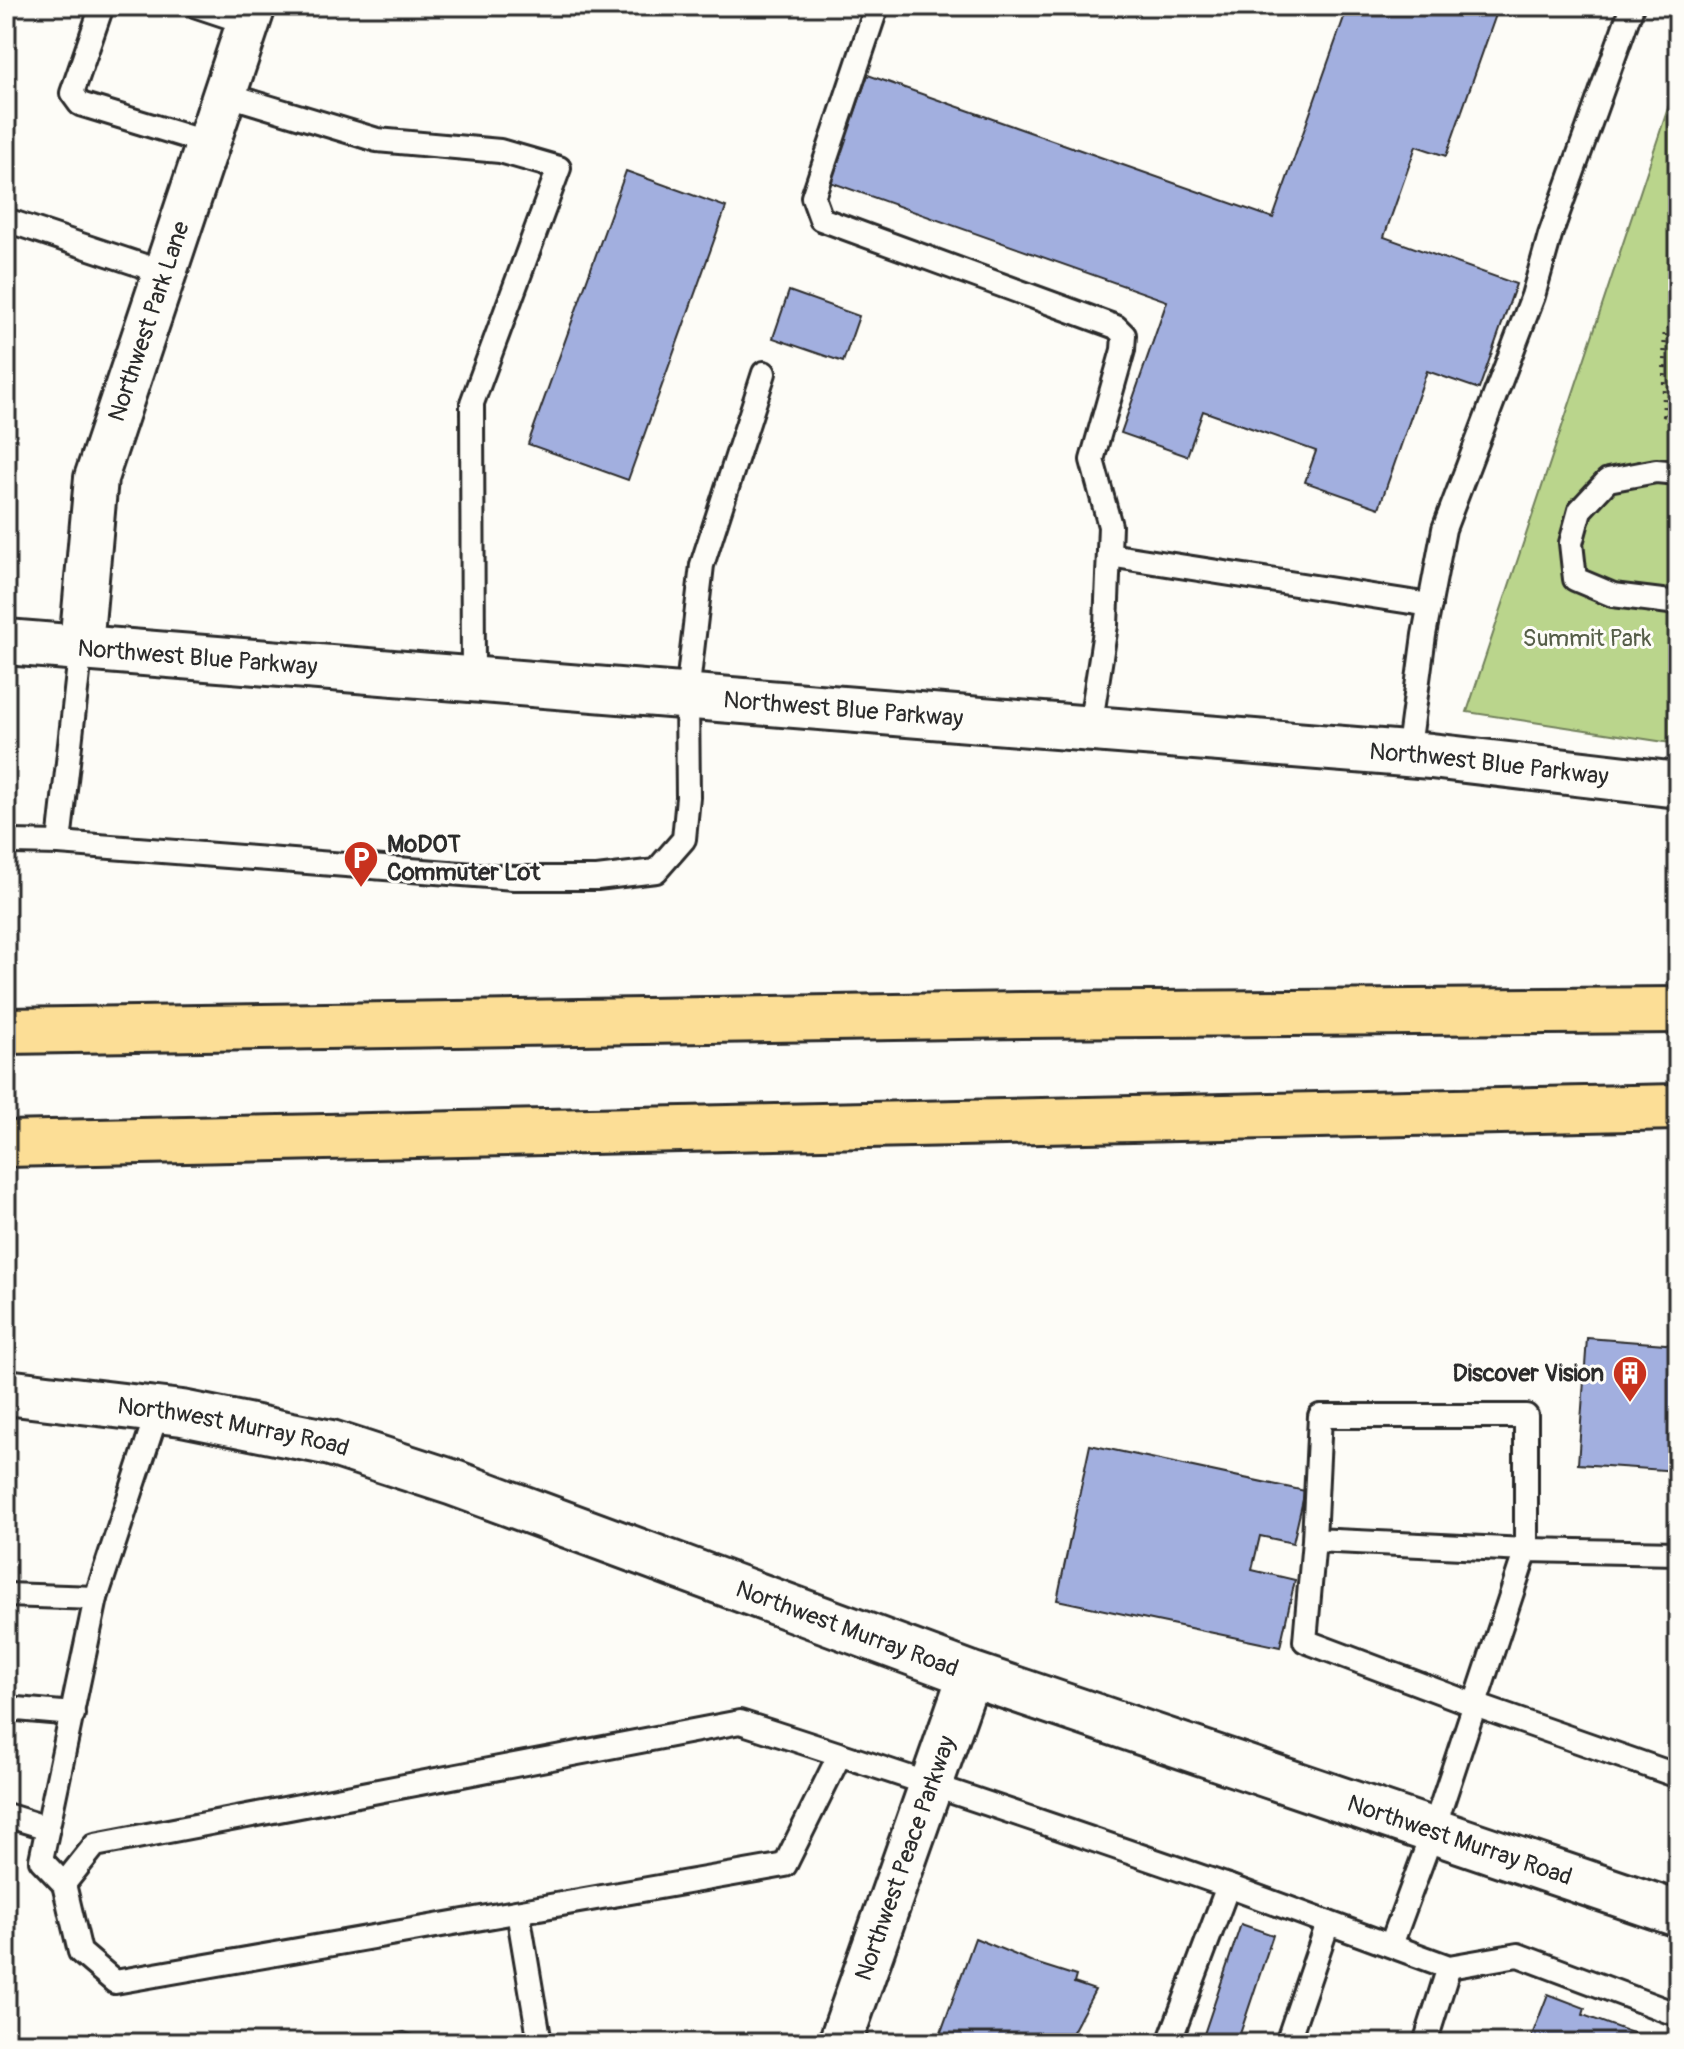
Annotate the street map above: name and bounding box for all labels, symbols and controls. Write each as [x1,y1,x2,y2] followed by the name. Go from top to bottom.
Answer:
[102,217,195,425] street label: Northwest Park Lane
[1522,624,1652,653] park label: Summit Park
[76,633,318,681] street label: Northwest Blue Parkway
[722,685,964,733] street label: Northwest Blue Parkway
[1368,737,1610,791] street label: Northwest Blue Parkway
[387,830,541,887] place label: MoDOT Commuter Lot
[342,839,380,889] parking icon: MoDOT Commuter Lot
[1611,1354,1649,1404] building icon: Discover Vision
[1453,1359,1604,1388] place label: Discover Vision
[116,1391,353,1462] street label: Northwest Murray Road
[732,1574,963,1683] street label: Northwest Murray Road
[849,1732,962,1984] street label: Northwest Peace Parkway
[1344,1789,1576,1892] street label: Northwest Murray Road

